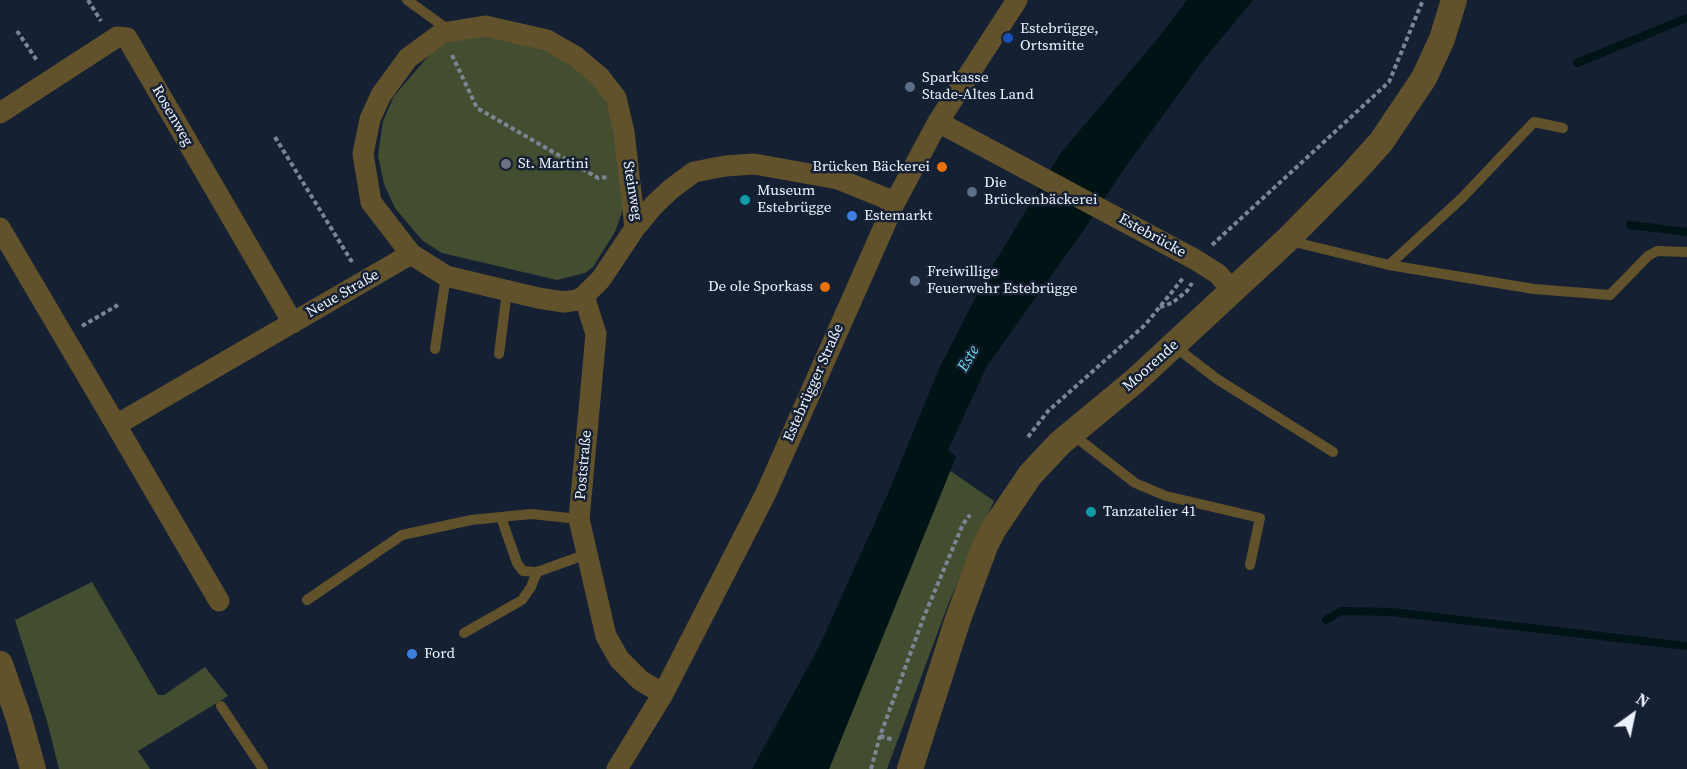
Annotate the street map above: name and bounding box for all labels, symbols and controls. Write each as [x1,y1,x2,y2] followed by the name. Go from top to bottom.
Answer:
[1020,20,1099,55] place label: Estebrügge, Ortsmitte
[1001,31,1015,45] marker: Estebrügge, Ortsmitte
[922,69,1034,104] place label: Sparkasse Stade-Altes Land
[903,80,917,94] marker: Sparkasse Stade-Altes Land
[147,82,197,150] street label: Rosenweg
[518,155,589,173] place label: St. Martini
[499,157,513,171] marker: St. Martini
[812,158,930,176] place label: Brücken Bäckerei
[618,160,646,222] street label: Steinweg
[935,160,949,174] marker: Brücken Bäckerei
[984,174,1097,209] place label: Die Brückenbäckerei
[757,182,831,217] place label: Museum Estebrügge
[965,185,979,199] marker: Die Brückenbäckerei
[738,193,752,207] marker: Museum Estebrügge
[864,207,932,225] place label: Estemarkt
[845,209,859,223] marker: Estemarkt
[1115,210,1189,262] street label: Estebrücke
[927,263,1077,298] place label: Freiwillige Feuerwehr Estebrügge
[303,266,383,322] street label: Neue Straße
[908,274,922,288] marker: Freiwillige Feuerwehr Estebrügge
[708,278,813,296] place label: De ole Sporkass
[818,280,832,294] marker: De ole Sporkass
[780,321,848,445] street label: Estebrügger Straße
[1119,336,1183,396] street label: Moorende
[954,343,984,375] water label: Este
[572,429,596,501] street label: Poststraße
[1103,503,1196,521] place label: Tanzatelier 41
[1084,505,1098,519] marker: Tanzatelier 41
[424,645,455,663] place label: Ford
[405,647,419,661] marker: Ford
[1603,685,1663,745] north arrow
[1632,688,1654,712] text: N

